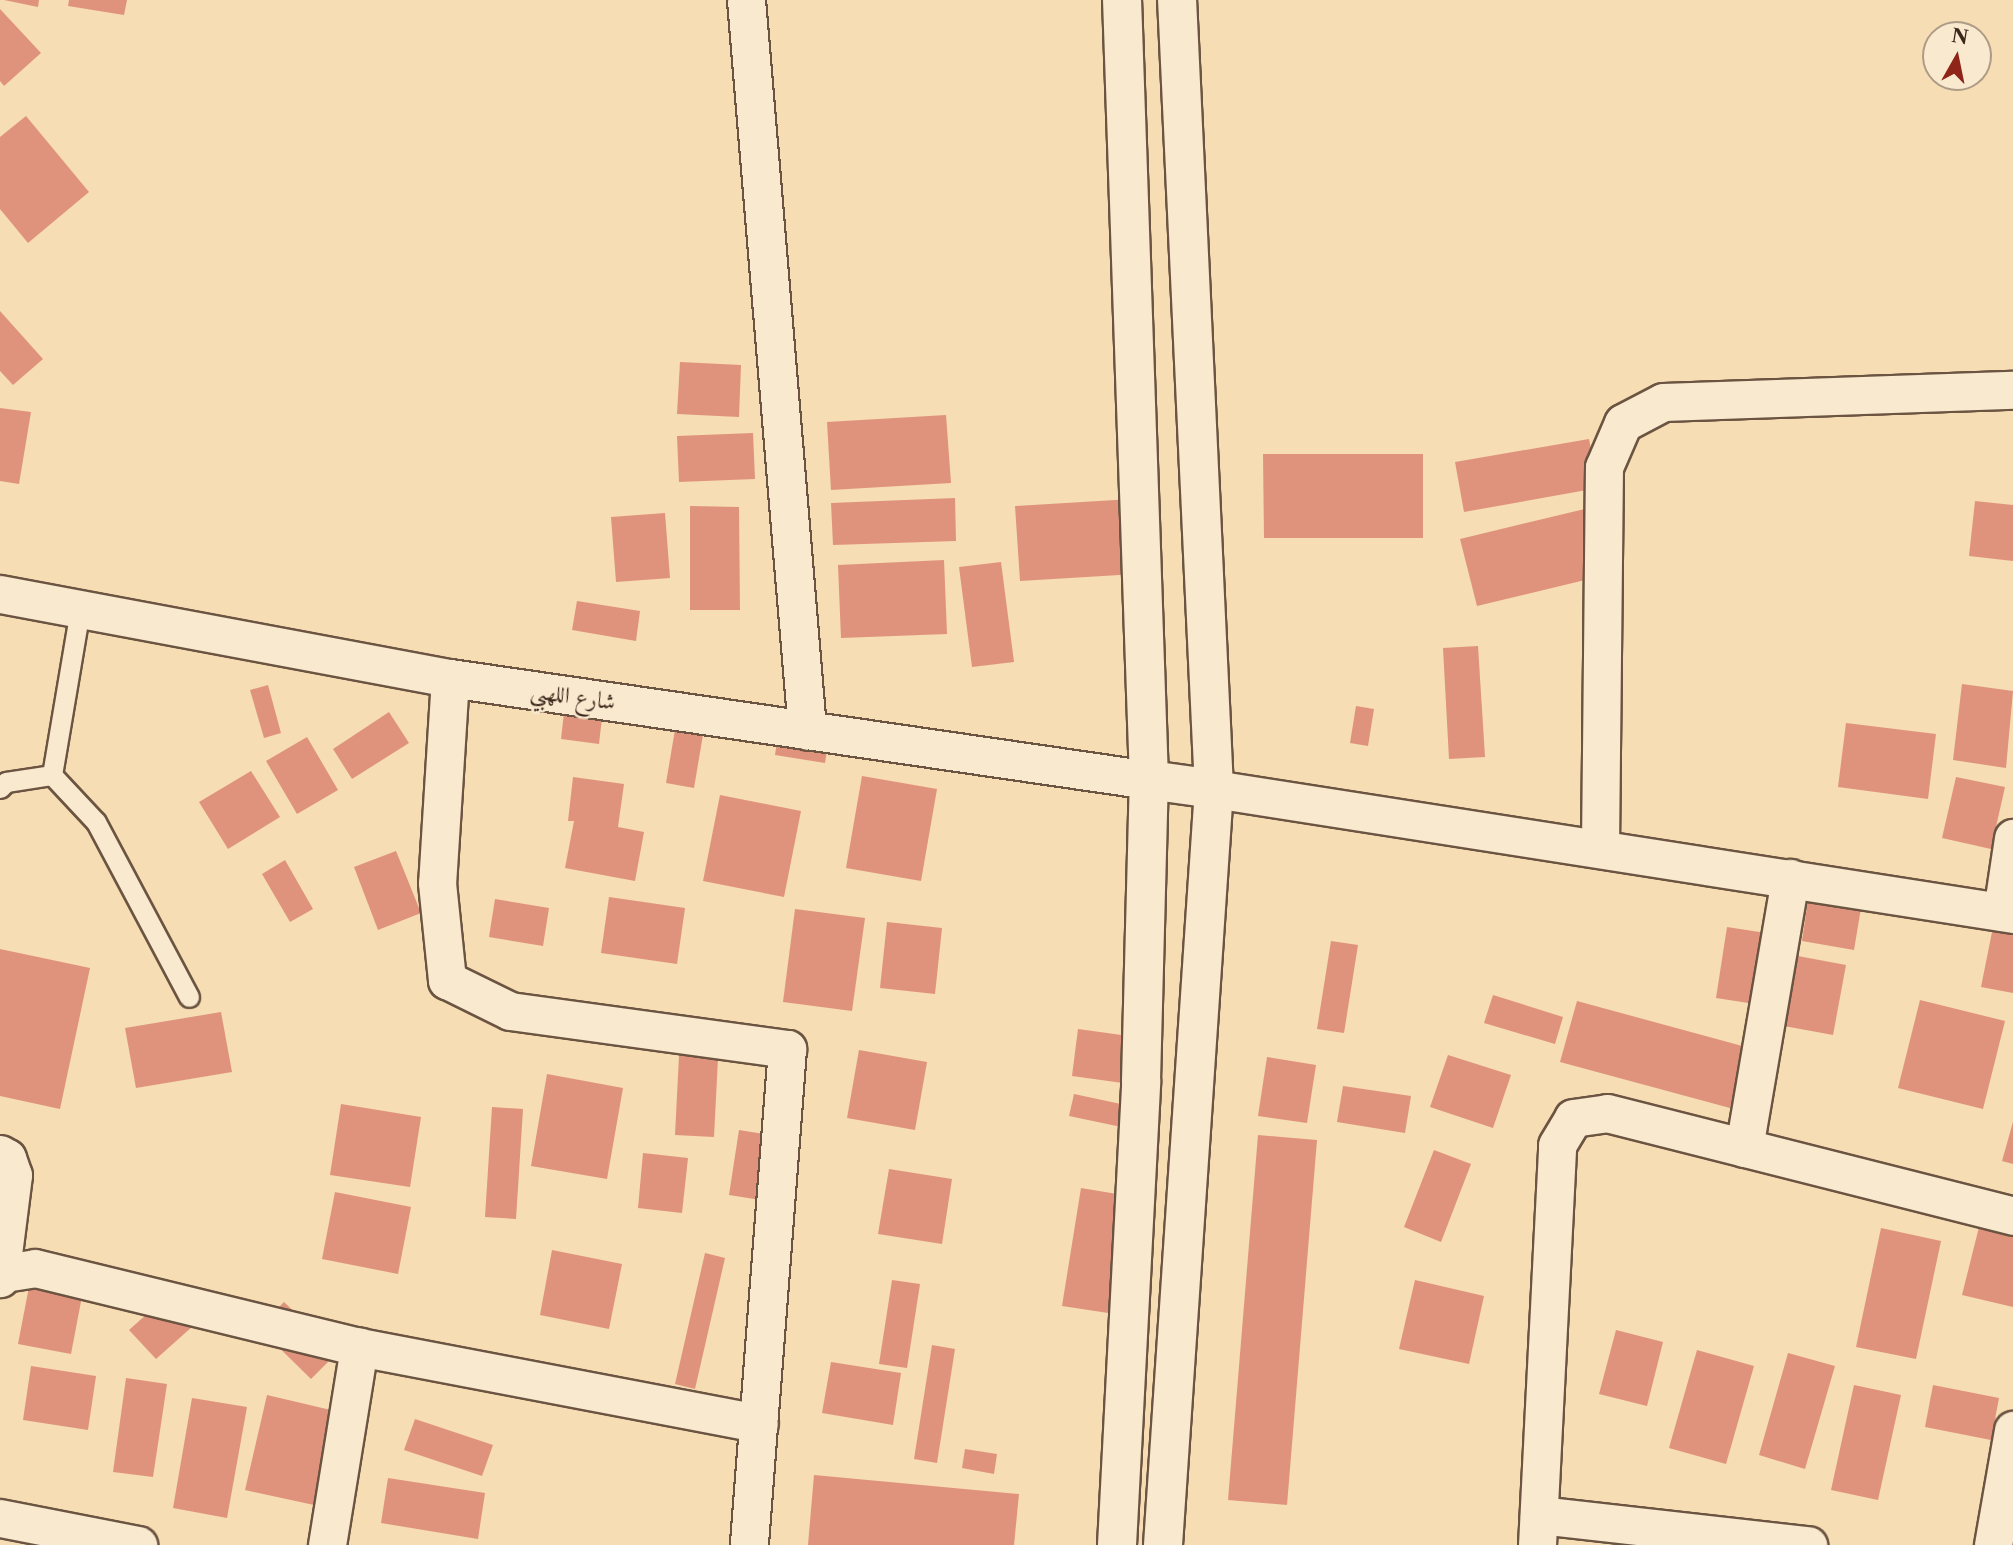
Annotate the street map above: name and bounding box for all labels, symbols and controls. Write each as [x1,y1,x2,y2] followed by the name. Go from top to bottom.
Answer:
[1922,21,1992,91] north arrow
[1950,24,1970,49] text: N
[529,676,617,716] street label: شارع اللهبي

